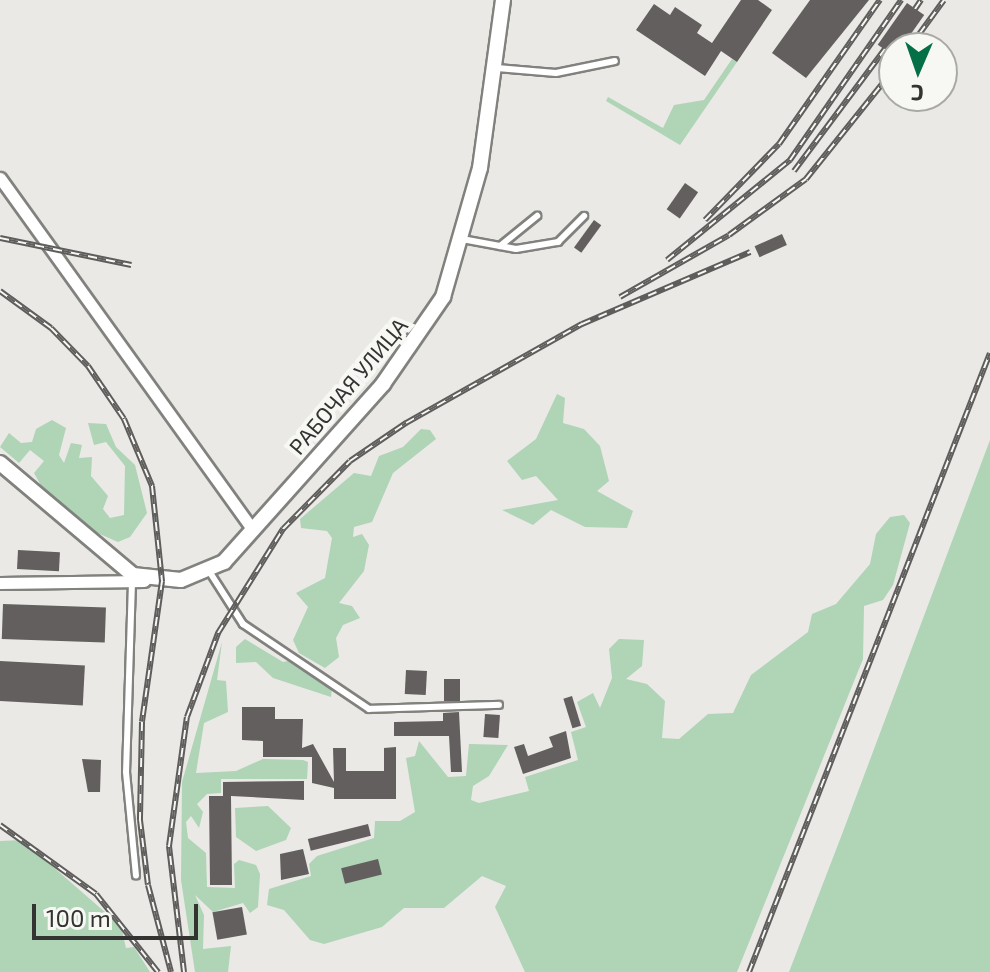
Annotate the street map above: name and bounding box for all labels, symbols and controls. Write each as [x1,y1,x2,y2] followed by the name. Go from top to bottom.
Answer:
[878,32,958,112] north arrow
[910,81,924,107] text: С
[283,312,413,460] street label: РАБОЧАЯ УЛИЦА
[36,888,202,938] scale bar
[46,903,111,932] text: 100 m

